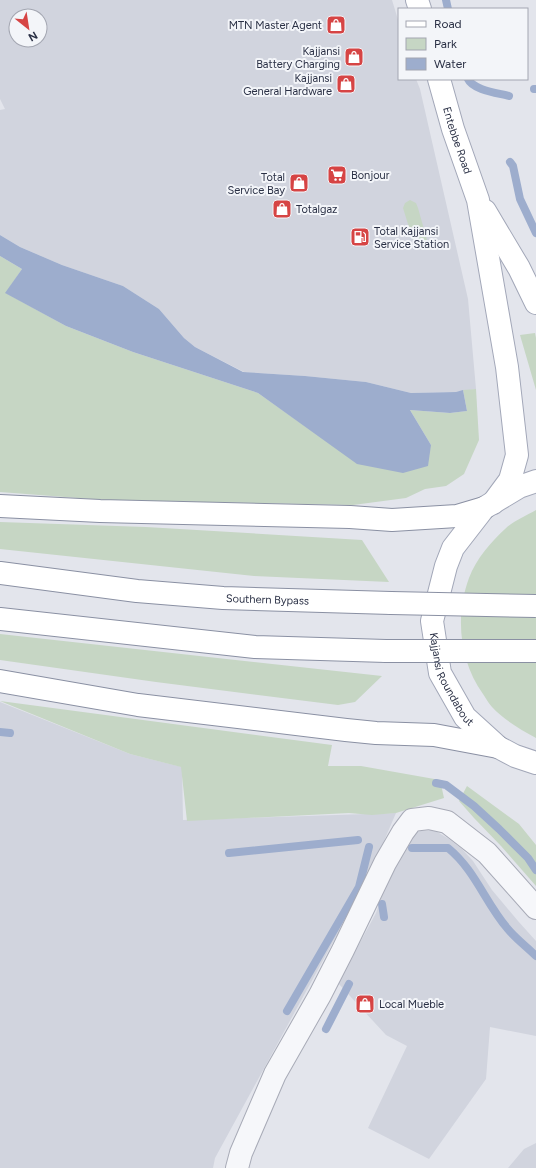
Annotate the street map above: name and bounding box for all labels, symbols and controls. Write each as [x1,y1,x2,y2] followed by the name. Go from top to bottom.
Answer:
[8,8,48,48] north arrow
[398,8,528,80] legend
[325,14,347,36] shop icon: MTN Master Agent
[434,17,462,31] text: Road
[229,19,322,32] place label: MTN Master Agent
[26,28,40,44] text: N
[434,37,457,51] text: Park
[256,45,340,71] place label: Kajjansi Battery Charging
[343,46,365,68] shop icon: Kajjansi Battery Charging
[434,57,466,71] text: Water
[243,72,332,98] place label: Kajjansi General Hardware
[335,73,357,95] shop icon: Kajjansi General Hardware
[440,105,474,176] street label: Entebbe Road
[326,164,348,186] supermarket icon: Bonjour
[351,169,390,182] place label: Bonjour
[228,171,285,197] place label: Total Service Bay
[288,172,310,194] shop icon: Total Service Bay
[271,198,293,220] shop icon: Totalgaz
[296,203,337,216] place label: Totalgaz
[374,225,449,251] place label: Total Kajjansi Service Station
[349,226,371,248] fuel station icon: Total Kajjansi Service Station
[226,592,309,608] street label: Southern Bypass
[427,632,476,729] street label: Kajjansi Roundabout
[354,993,376,1015] shop icon: Local Mueble
[379,998,444,1011] place label: Local Mueble

